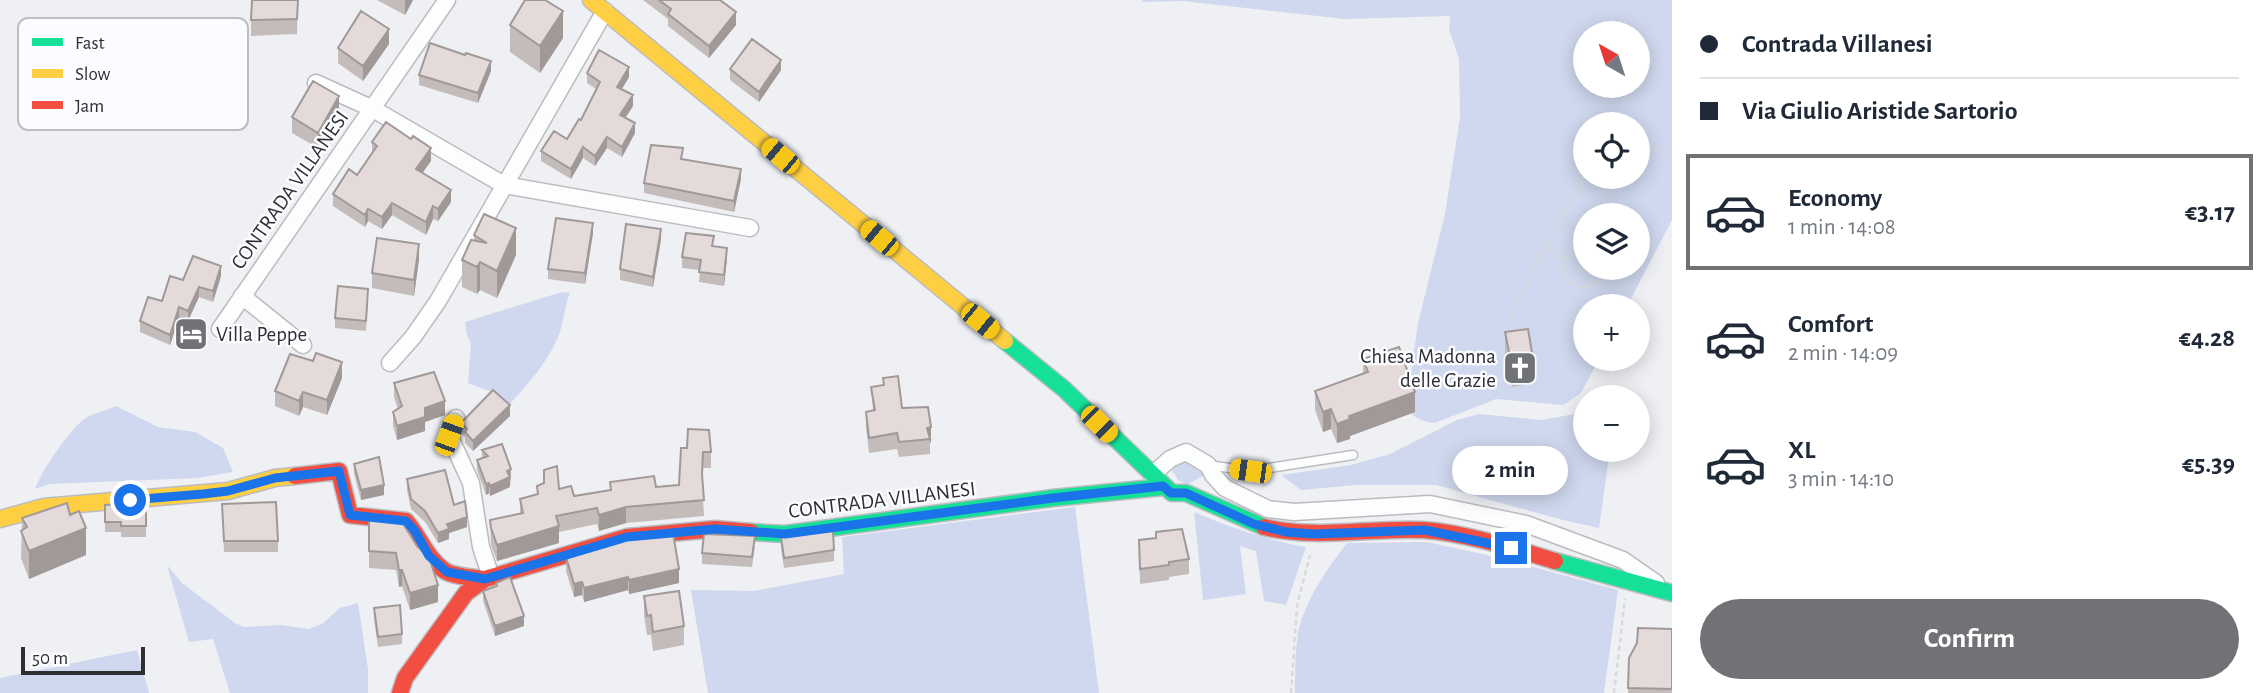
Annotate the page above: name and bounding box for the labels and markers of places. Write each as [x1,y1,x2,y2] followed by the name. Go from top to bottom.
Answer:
[172,315,210,353] hotel icon: Villa Peppe
[216,324,307,345] place label: Villa Peppe
[1360,346,1496,391] place label: Chiesa Madonna delle Grazie
[1501,349,1539,387] church icon: Chiesa Madonna delle Grazie

